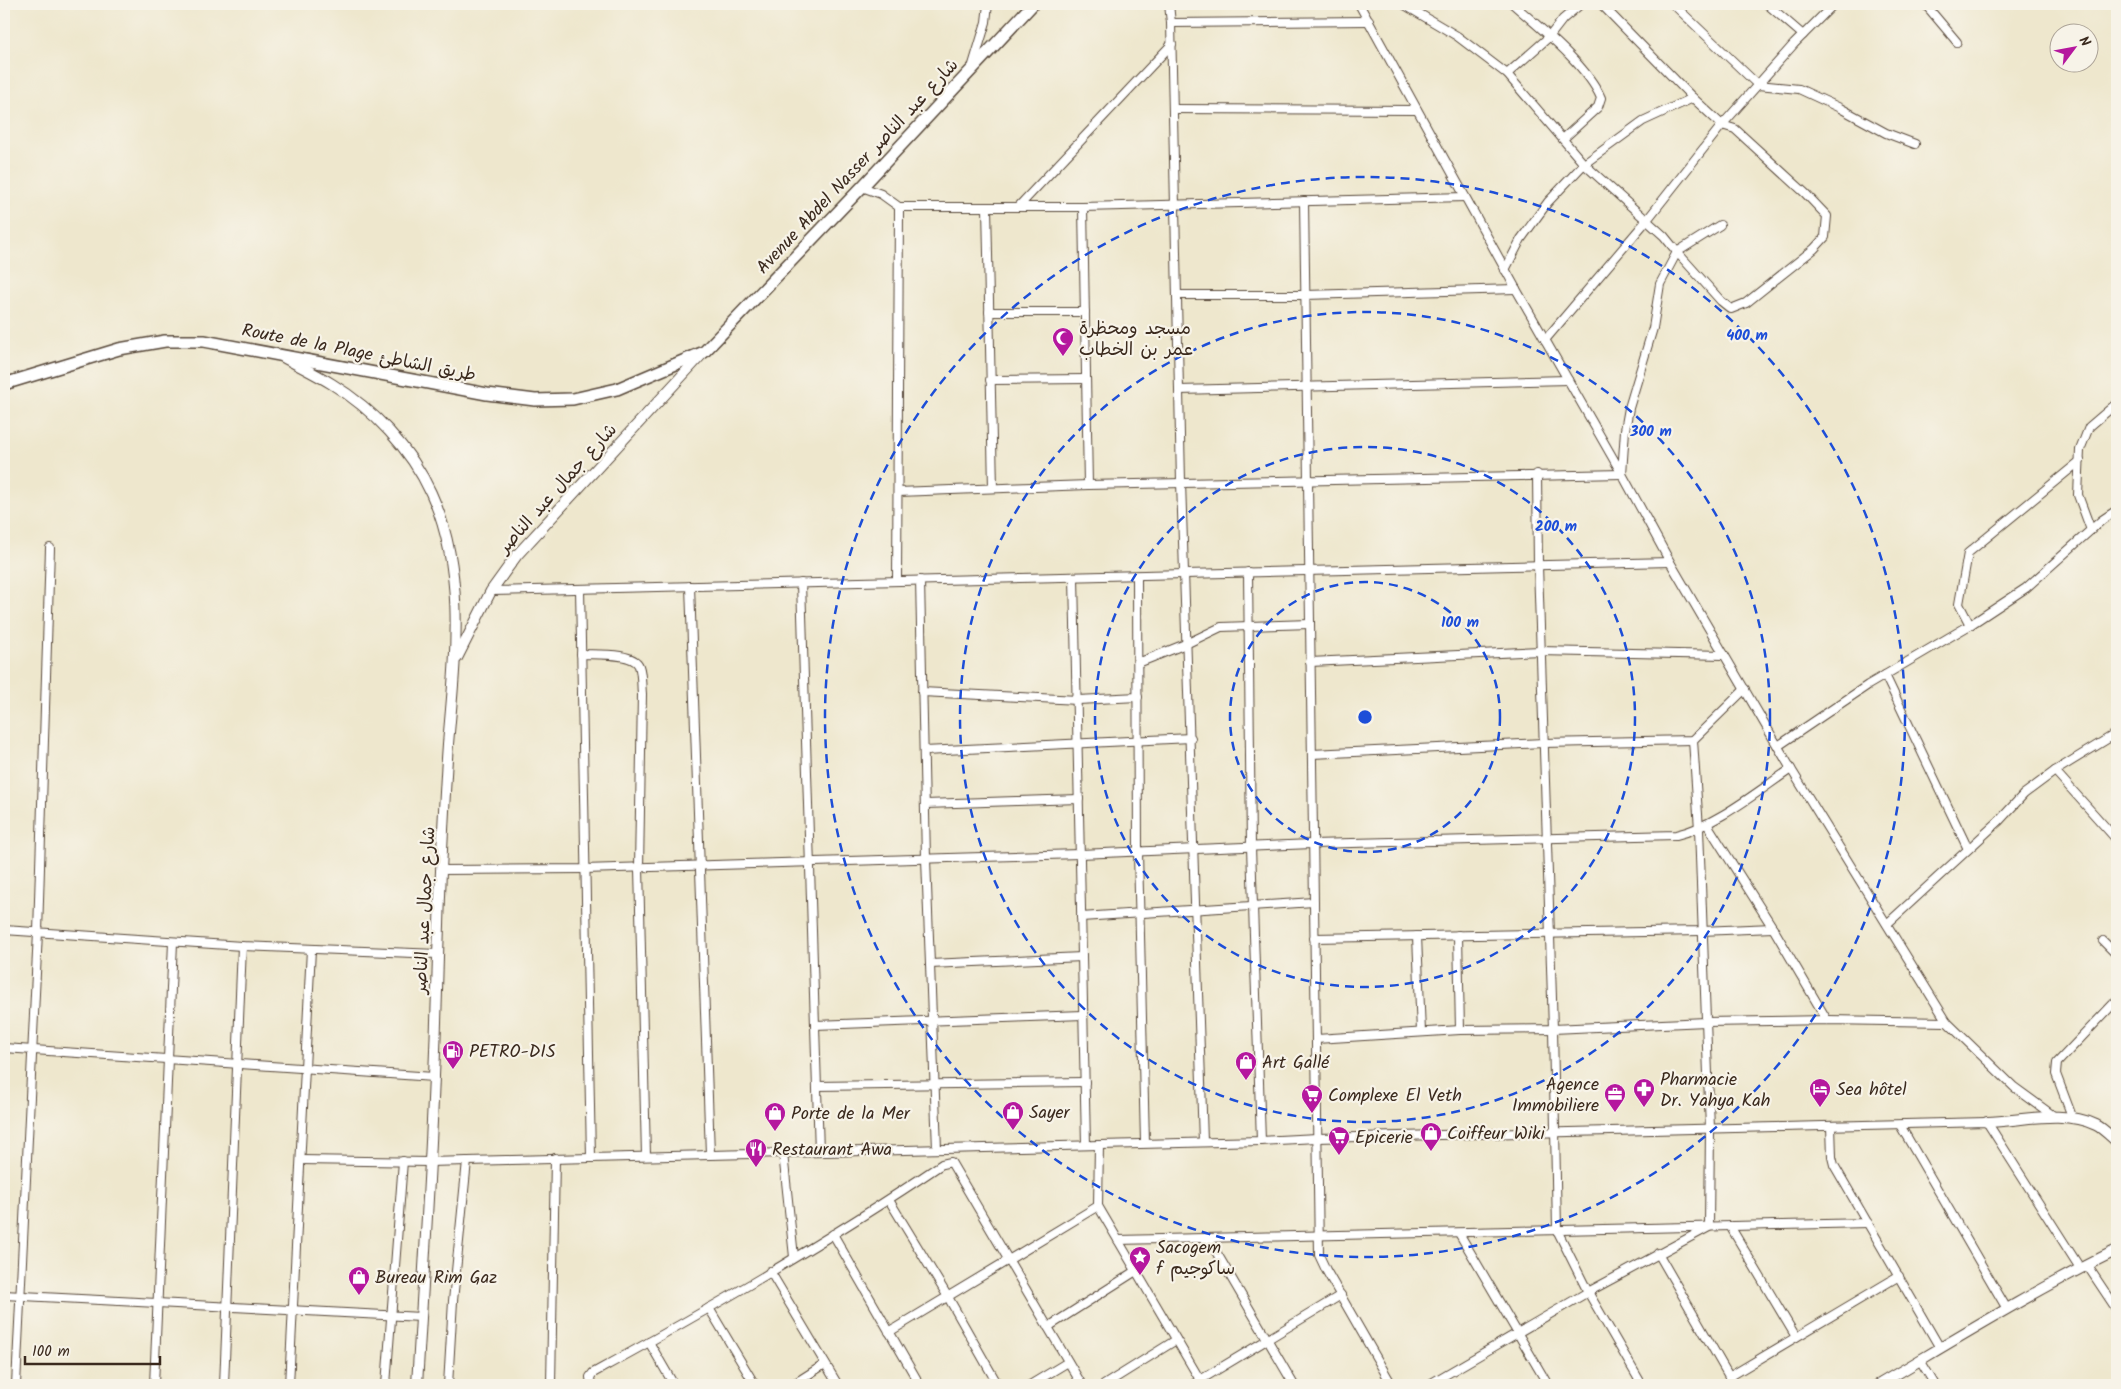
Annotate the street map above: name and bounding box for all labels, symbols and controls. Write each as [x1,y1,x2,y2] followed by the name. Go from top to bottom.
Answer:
[2048,22,2098,72] north arrow
[2073,32,2096,51] text: N
[750,52,966,282] street label: Avenue Abdel Nasser شارع عبد الناصر
[1079,315,1193,365] place label: مسجد ومحظرة عمر بن الخطاب
[239,317,478,390] street label: Route de la Plage طريق الشاطئ
[1726,324,1768,348] text: 400 m
[1051,326,1075,357] mosque icon: مسجد ومحظرة عمر بن الخطاب
[490,417,625,562] street label: شارع جمال عبد الناصر
[1629,420,1672,444] text: 300 m
[1535,515,1577,539] text: 200 m
[1441,611,1479,635] text: 100 m
[1356,708,1374,726] centre of rings
[407,826,444,996] street label: شارع جمال عبد الناصر
[469,1038,556,1067] place label: PETRO-DIS
[441,1039,465,1070] fuel station icon: PETRO-DIS
[1262,1049,1330,1078] place label: Art Gallé
[1234,1050,1258,1081] shop icon: Art Gallé
[1660,1066,1770,1116] place label: Pharmacie Dr. Yahya Kah
[1512,1071,1599,1121] place label: Agence Immobiliere
[1836,1076,1907,1105] place label: Sea hôtel
[1632,1077,1656,1108] pharmacy icon: Pharmacie Dr. Yahya Kah
[1808,1077,1832,1108] hotel icon: Sea hôtel
[1328,1082,1462,1111] place label: Complexe El Veth
[1603,1082,1627,1113] office icon: Agence Immobiliere
[1300,1083,1324,1114] supermarket icon: Complexe El Veth
[1029,1099,1071,1128] place label: Sayer
[791,1100,911,1129] place label: Porte de la Mer
[1001,1100,1025,1131] shop icon: Sayer
[763,1101,787,1132] shop icon: Porte de la Mer
[1447,1120,1545,1149] place label: Coiffeur Wiki
[1419,1121,1443,1152] shop icon: Coiffeur Wiki
[1355,1124,1413,1153] place label: Epicerie
[1327,1125,1351,1156] supermarket icon: Epicerie
[772,1136,892,1165] place label: Restaurant Awa
[744,1137,768,1168] restaurant icon: Restaurant Awa
[1156,1234,1235,1284] place label: Sacogem f ساكوجيم
[1128,1245,1152,1276] place icon: Sacogem f ساكوجيم
[375,1264,497,1293] place label: Bureau Rim Gaz
[347,1265,371,1296] shop icon: Bureau Rim Gaz
[25,1334,160,1366] scale bar
[32,1340,70,1364] text: 100 m

